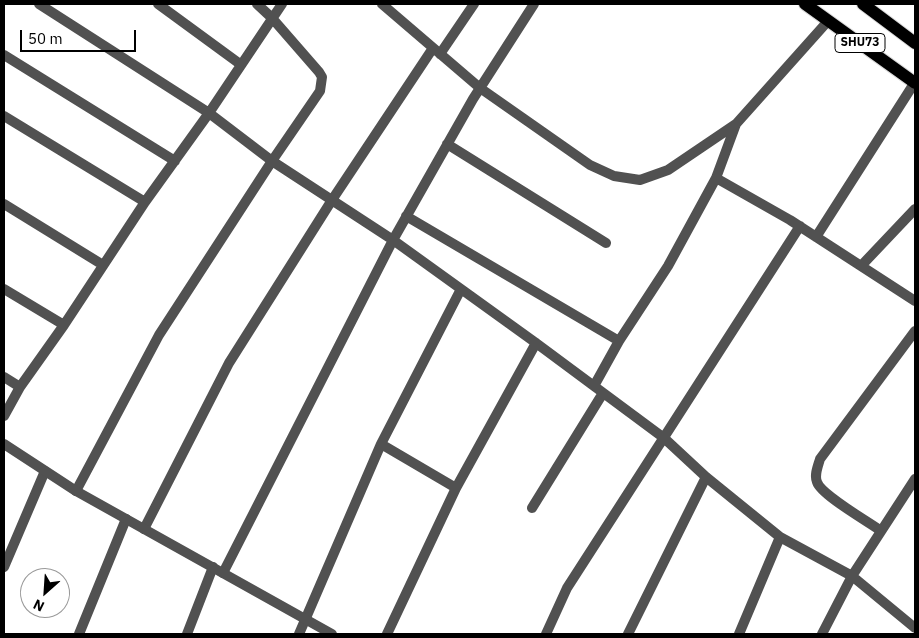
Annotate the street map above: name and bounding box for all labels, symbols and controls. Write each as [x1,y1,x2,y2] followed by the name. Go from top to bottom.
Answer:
[22,20,139,52] scale bar
[28,29,63,48] text: 50 m
[835,34,885,52] road number: SHU73
[20,568,70,618] north arrow
[30,595,47,616] text: N

